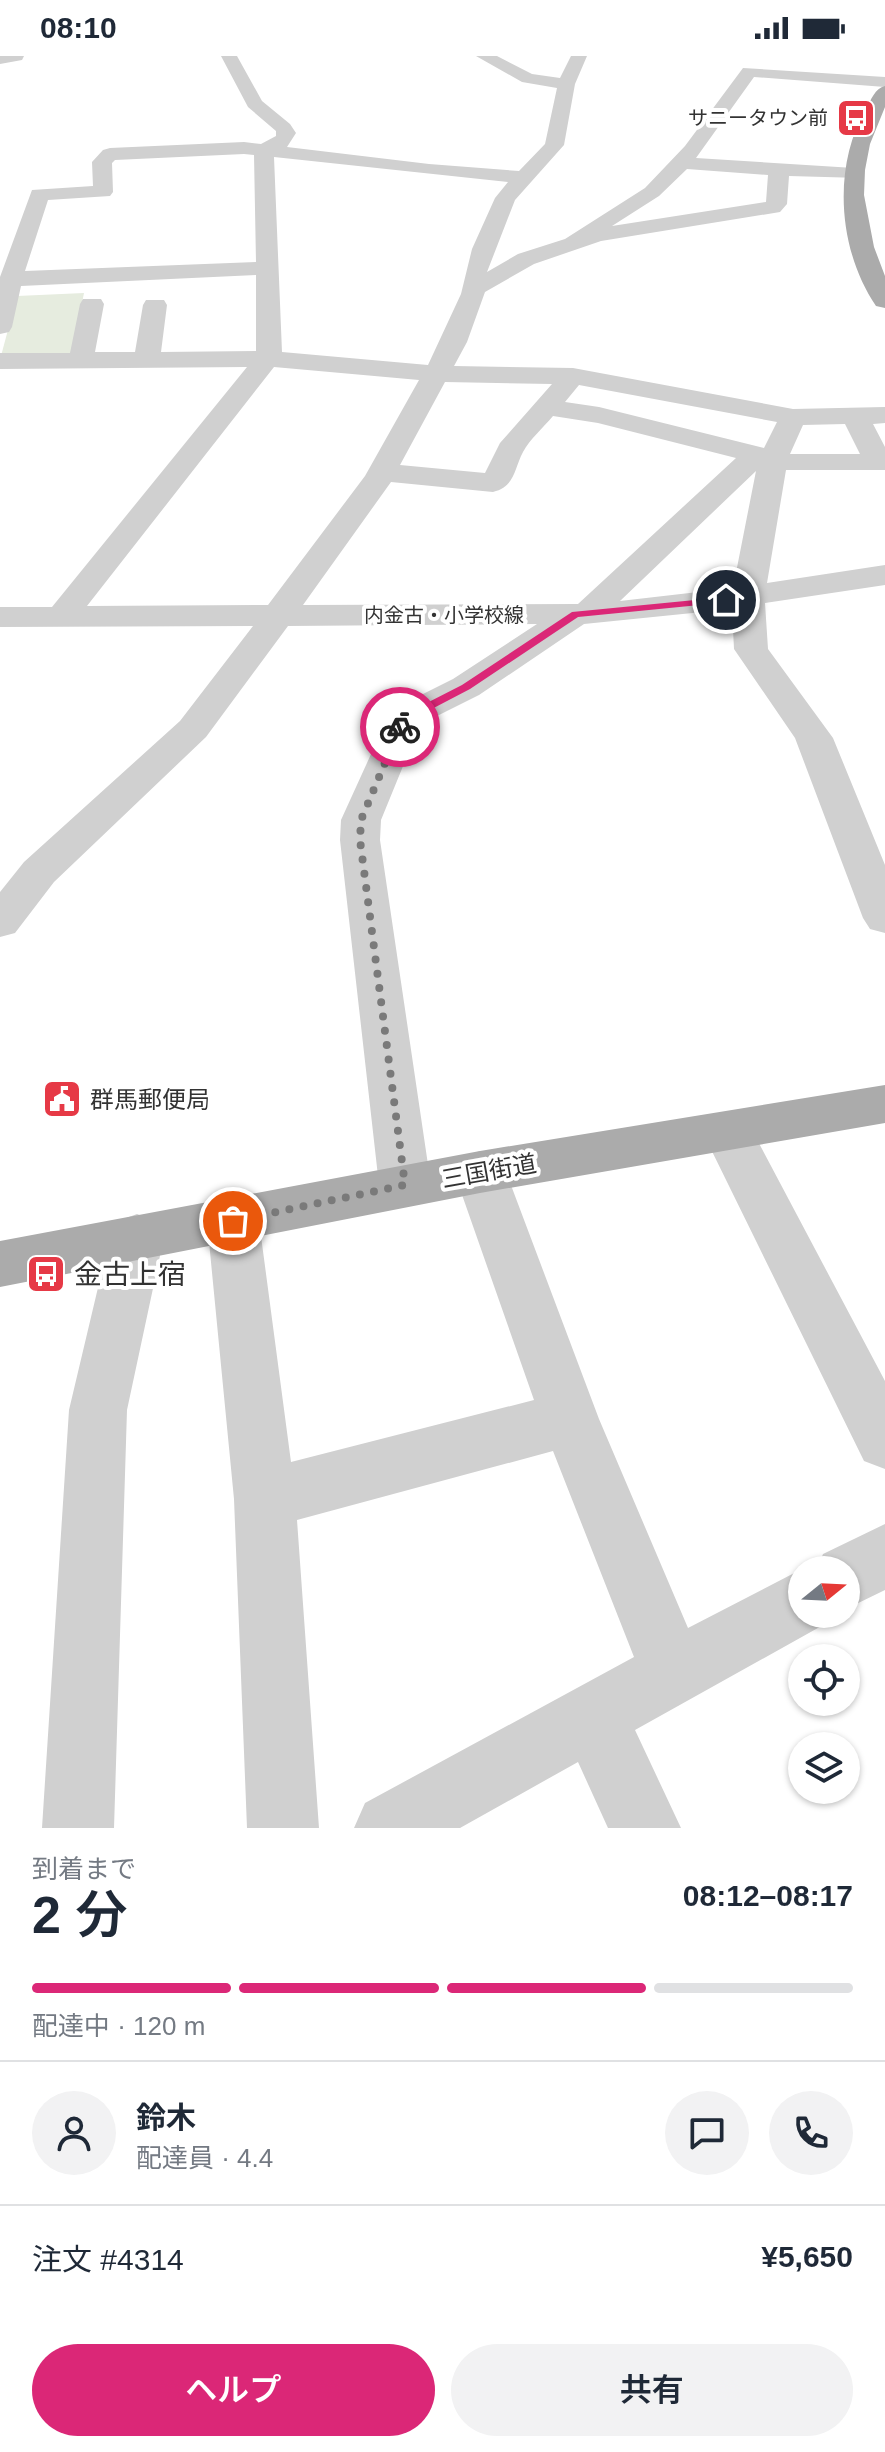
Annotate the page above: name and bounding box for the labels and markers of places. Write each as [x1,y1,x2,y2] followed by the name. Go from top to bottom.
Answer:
[835,97,877,139] bus stop icon: サニータウン前
[688,107,828,129] place label: サニータウン前
[692,566,760,634] pin
[41,1078,83,1120] public building icon: 群馬郵便局
[90,1086,210,1113] place label: 群馬郵便局
[199,1187,267,1255] pin
[25,1253,67,1295] bus stop icon: 金古上宿
[74,1259,186,1290] place label: 金古上宿

